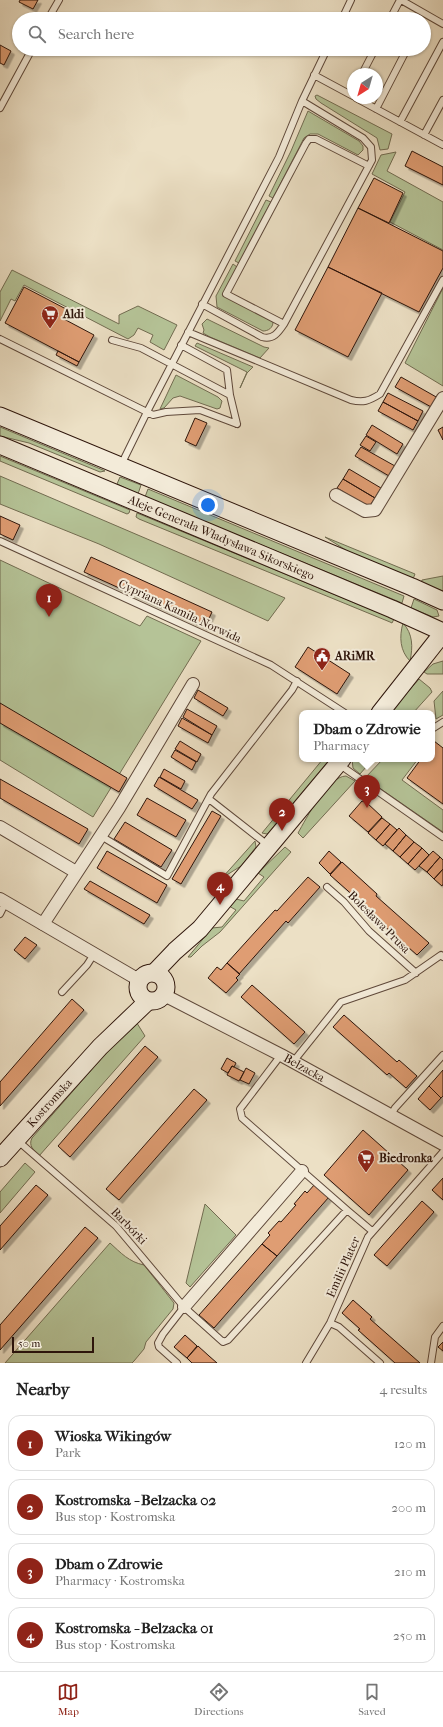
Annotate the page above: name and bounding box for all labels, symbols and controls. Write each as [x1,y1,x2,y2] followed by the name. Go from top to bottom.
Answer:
[12,12,431,56] search box
[26,23,48,45] icon: search
[58,25,134,43] text: Search here
[347,68,383,104] north arrow
[40,304,60,329] supermarket icon: Aldi
[62,307,85,321] place label: Aldi
[125,492,317,583] street label: Aleje Generała Władysława Sikorskiego
[198,495,218,515] your location
[116,576,244,646] street label: Cypriana Kamila Norwida
[36,584,62,617] pin: 1
[312,646,332,671] public building icon: ARiMR
[334,649,376,663] place label: ARiMR
[299,710,435,762] popup
[313,720,421,738] text: Dbam o Zdrowie
[313,738,369,753] text: Pharmacy
[354,775,380,808] pin: 3
[269,798,295,831] pin: 2
[207,872,233,905] pin: 4
[345,888,413,956] street label: Bolesława Prusa
[281,1051,328,1085] street label: Belzacka
[24,1076,75,1130] street label: Kostromska
[356,1148,376,1173] supermarket icon: Biedronka
[379,1151,433,1165] place label: Biedronka
[108,1205,150,1248] street label: Barbórki
[323,1234,363,1300] street label: Emilii Plater
[12,1335,94,1354] scale bar
[18,1337,40,1350] text: 50 m
[16,1379,70,1399] text: Nearby
[380,1382,427,1397] text: 4 results
[55,1427,171,1445] text: Wioska Wikingów
[28,1436,32,1451] text: 1
[394,1436,426,1451] text: 120 m
[55,1445,81,1460] text: Park
[55,1491,216,1509] text: Kostromska - Belzacka 02
[27,1500,33,1515] text: 2
[391,1500,426,1515] text: 200 m
[55,1509,175,1524] text: Bus stop · Kostromska
[55,1555,163,1573] text: Dbam o Zdrowie
[27,1564,33,1579] text: 3
[394,1564,426,1579] text: 210 m
[55,1573,185,1588] text: Pharmacy · Kostromska
[55,1619,214,1637] text: Kostromska - Belzacka 01
[26,1628,34,1643] text: 4
[393,1628,426,1643] text: 250 m
[55,1637,175,1652] text: Bus stop · Kostromska
[57,1681,79,1718] tab: Map
[194,1681,244,1718] tab: Directions
[358,1681,386,1718] tab: Saved

